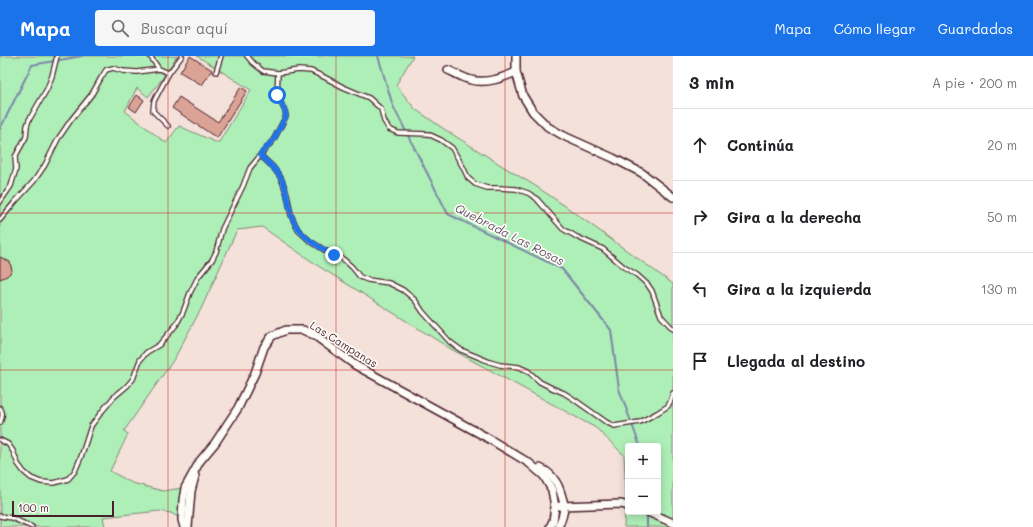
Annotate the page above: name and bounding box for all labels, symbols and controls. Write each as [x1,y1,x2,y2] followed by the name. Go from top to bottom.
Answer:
[95,10,375,46] search box
[20,16,71,41] text: Mapa
[109,17,131,39] icon: search
[141,18,228,38] text: Buscar aquí
[775,19,812,38] text: Mapa
[834,19,916,38] text: Cómo llegar
[938,19,1013,38] text: Guardados
[689,71,734,93] text: 3 min
[932,74,1017,91] text: A pie · 200 m
[268,86,286,104] route start
[689,134,711,156] icon: ahead
[727,135,794,155] text: Continúa
[987,136,1017,153] text: 20 m
[453,199,568,269] water label: Quebrada Las Rosas
[689,206,711,228] icon: right
[727,207,861,227] text: Gira a la derecha
[987,208,1017,225] text: 50 m
[325,246,343,264] route end
[689,278,711,300] icon: left
[727,279,872,299] text: Gira a la izquierda
[981,280,1017,297] text: 130 m
[307,317,381,371] street label: Las Campanas
[689,350,711,372] icon: arrive
[727,351,865,371] text: Llegada al destino
[625,443,661,515] map controls
[625,443,661,479] button: +
[625,479,661,515] button: −
[12,499,114,518] scale bar
[18,500,49,515] text: 100 m

